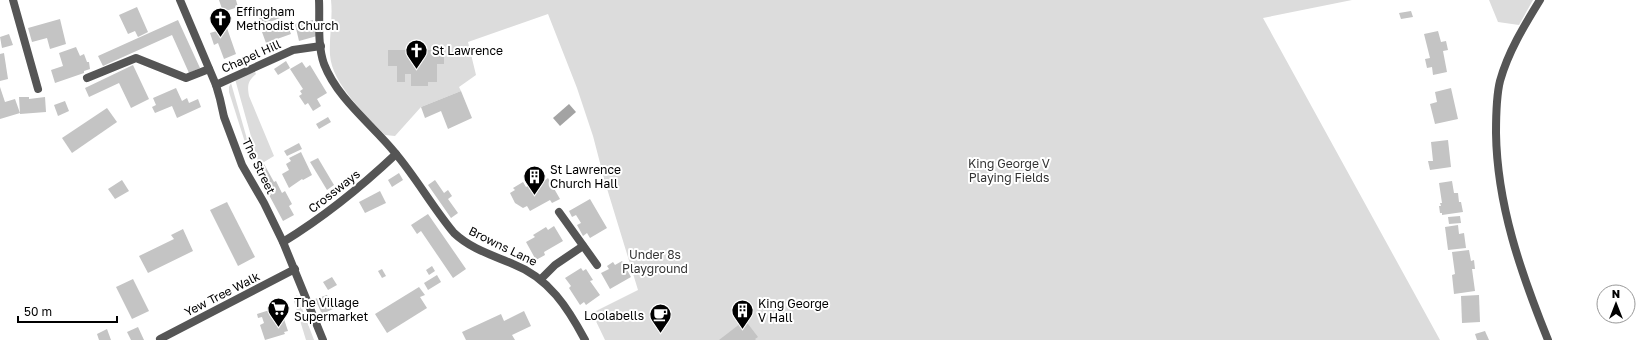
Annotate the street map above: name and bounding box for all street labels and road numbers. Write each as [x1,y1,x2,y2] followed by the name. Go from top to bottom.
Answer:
[219,36,283,76] street label: Chapel Hill
[239,136,279,197] street label: The Street
[305,166,363,216] street label: Crossways
[466,223,540,269] street label: Browns Lane
[182,268,262,319] street label: Yew Tree Walk

